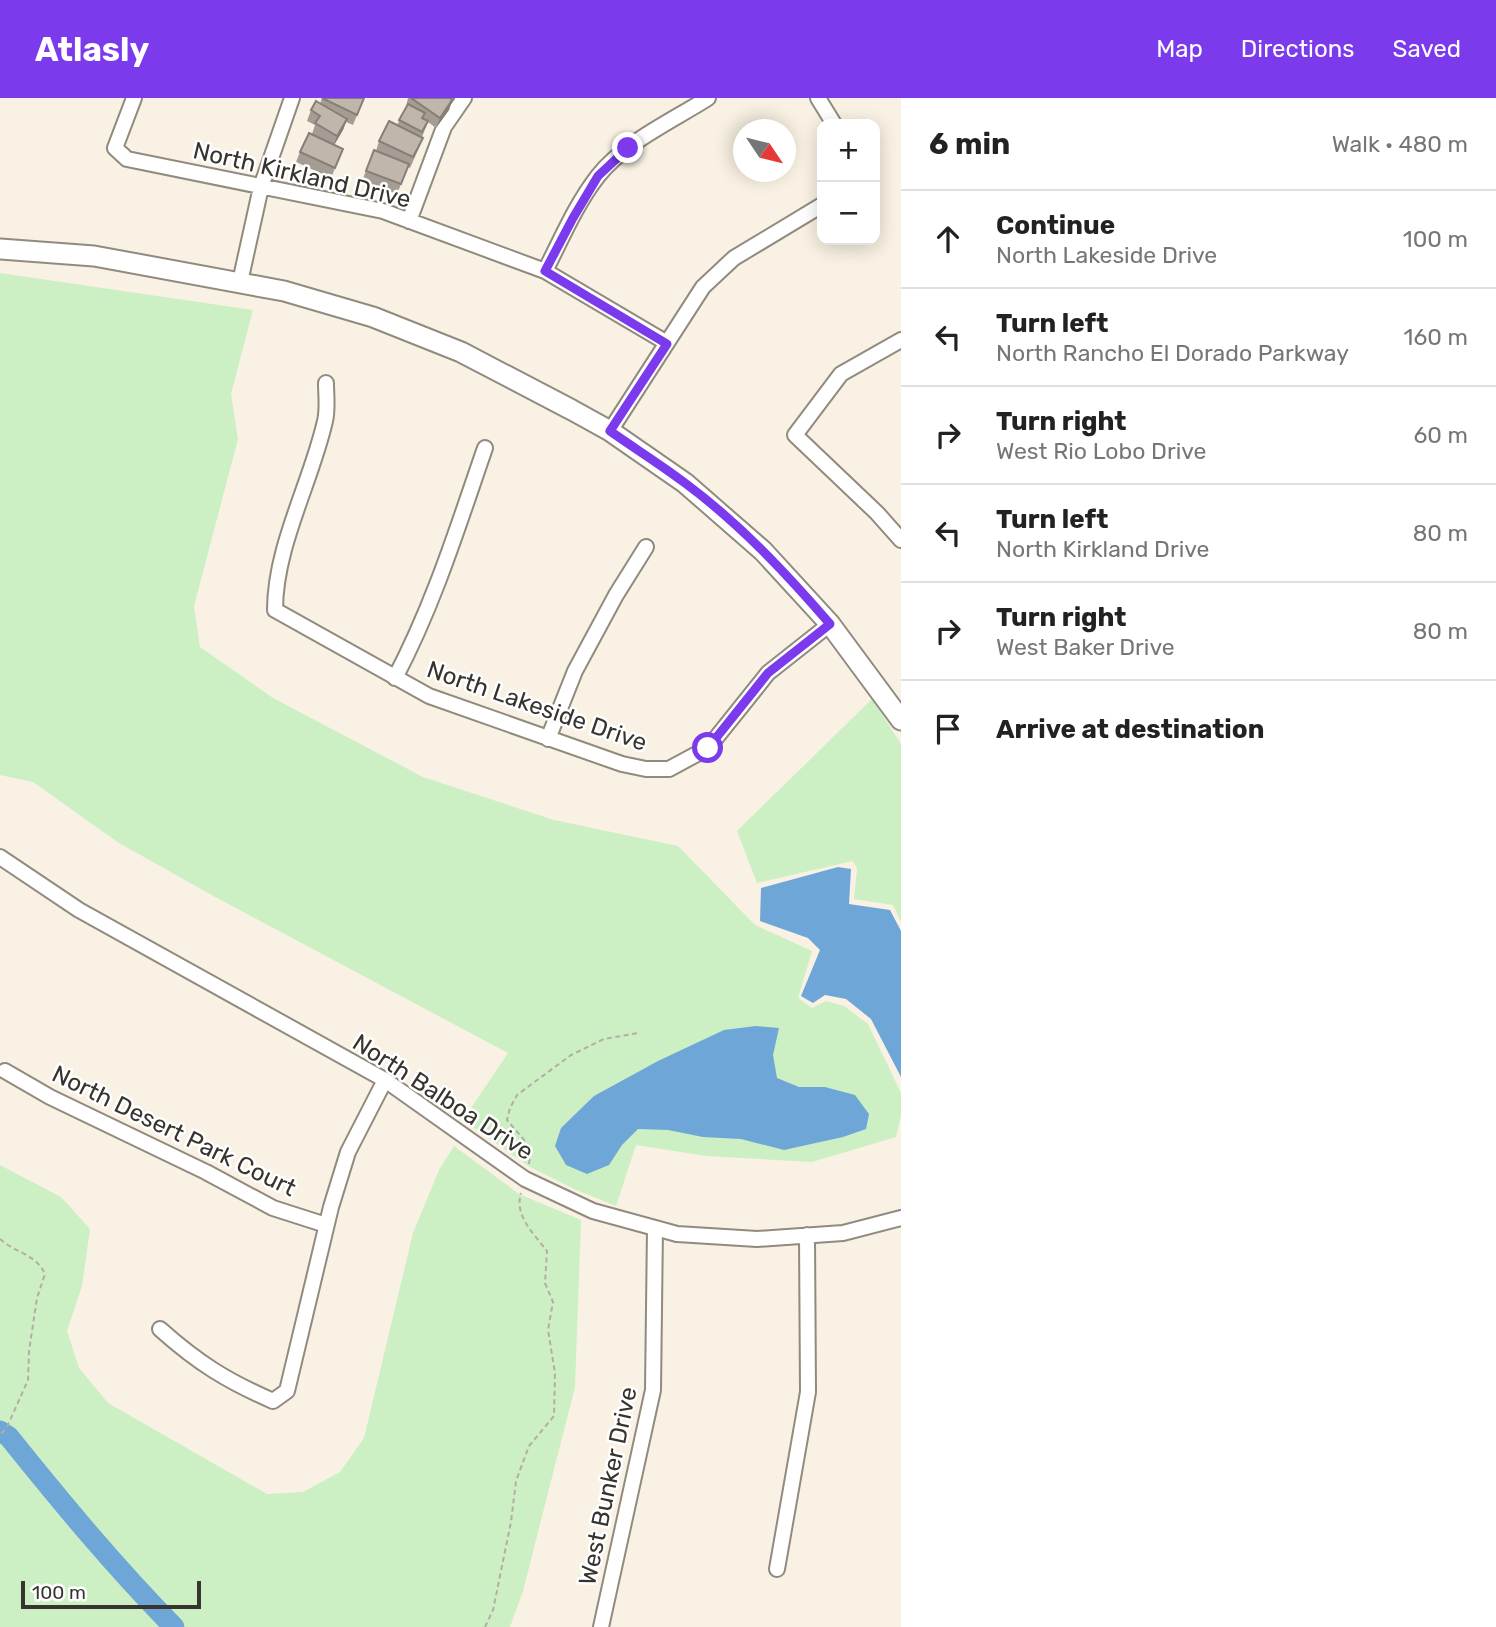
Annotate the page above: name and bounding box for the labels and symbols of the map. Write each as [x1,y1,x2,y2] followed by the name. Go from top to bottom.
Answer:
[733,119,796,182] north arrow
[612,132,643,163] route end
[190,136,414,214] street label: North Kirkland Drive
[423,655,651,757] street label: North Lakeside Drive
[692,732,723,763] route start
[348,1028,538,1166] street label: North Balboa Drive
[48,1060,300,1202] street label: North Desert Park Court
[573,1384,643,1588] street label: West Bunker Drive
[21,1578,201,1610] scale bar

